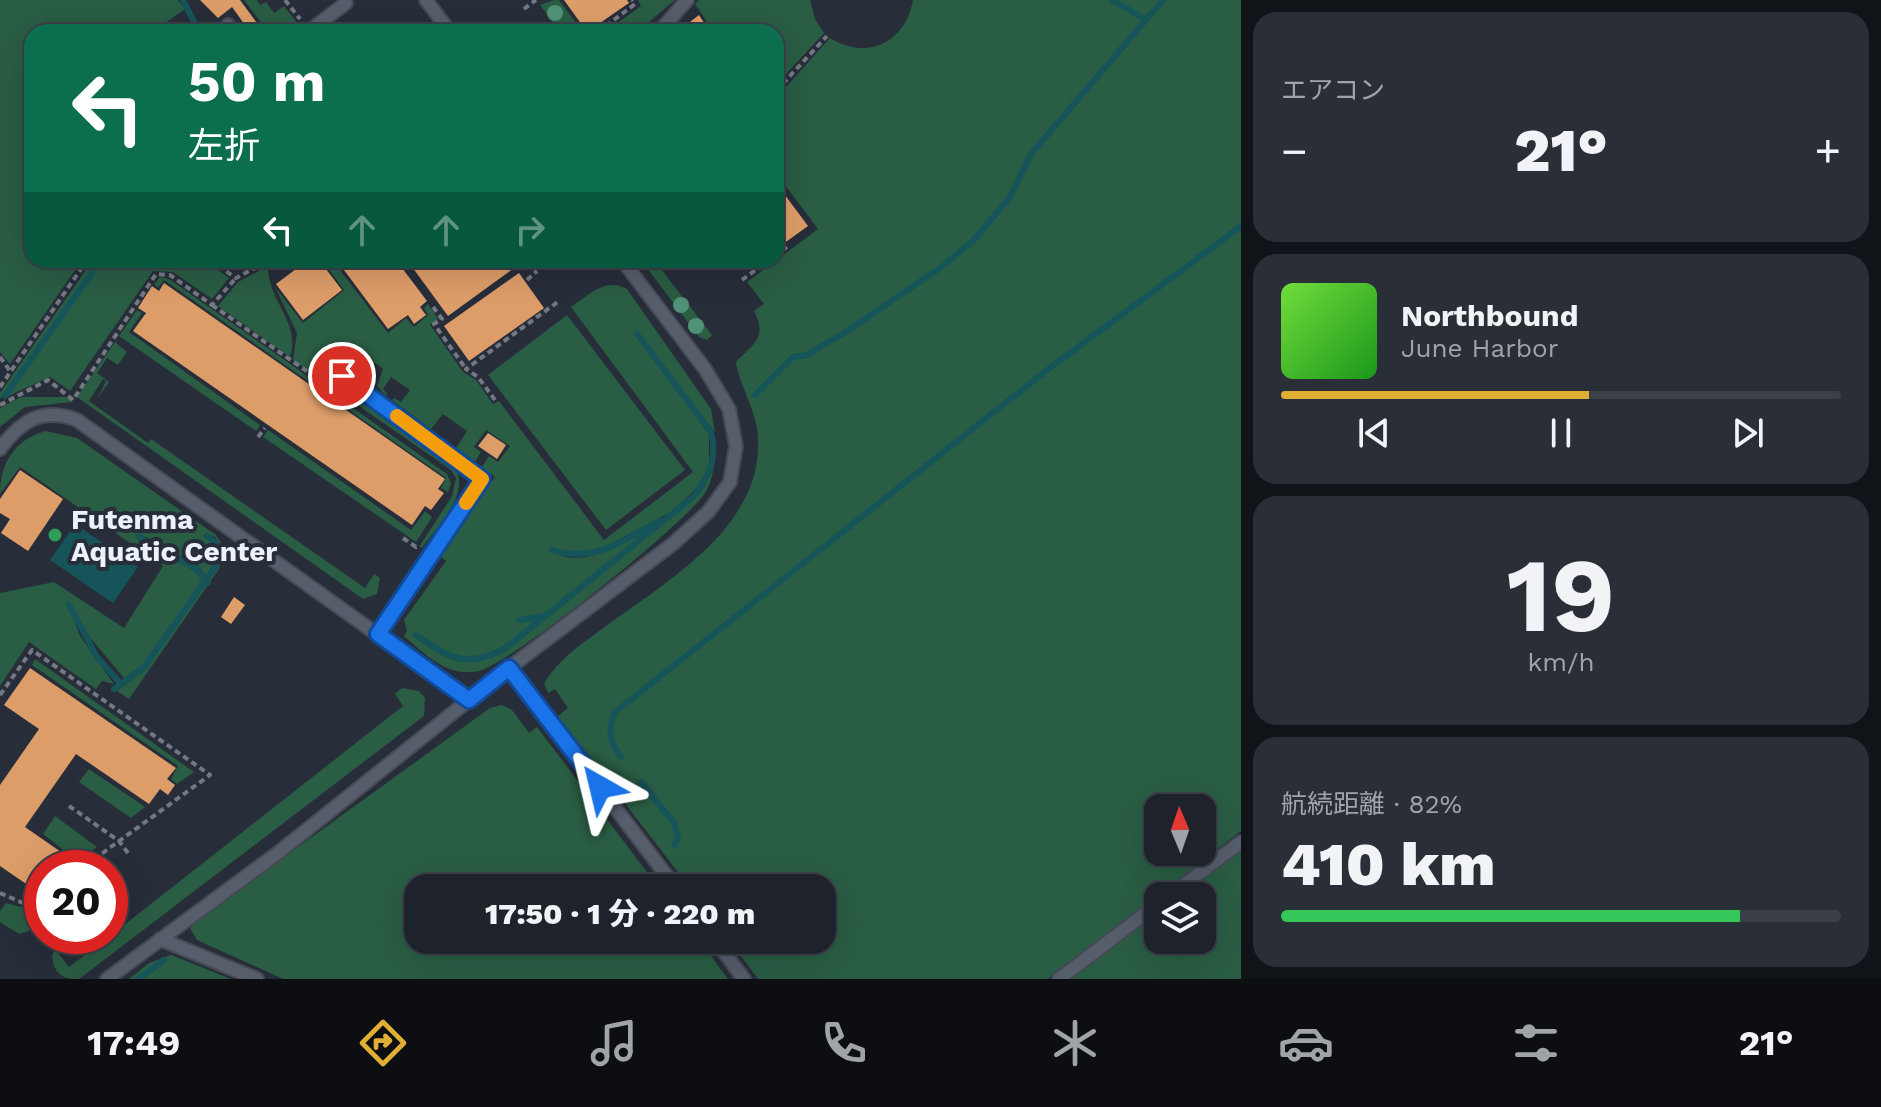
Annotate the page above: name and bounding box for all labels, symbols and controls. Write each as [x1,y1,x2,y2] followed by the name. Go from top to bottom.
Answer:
[188,49,325,115] text: 50 m
[56,56,160,160] icon: left
[1281,75,1385,105] text: エアコン
[1514,115,1608,186] text: 21°
[188,125,260,167] text: 左折
[1281,125,1308,177] text: −
[1814,125,1841,177] text: +
[256,208,300,252] icon: left
[340,208,384,252] icon: ahead
[424,208,468,252] icon: ahead
[508,208,552,252] icon: right
[1401,298,1578,333] text: Northbound
[1401,333,1558,363] text: June Harbor
[308,342,376,410] pin
[320,354,364,398] icon: arrive
[1352,411,1396,455] icon: previous
[1539,411,1583,455] icon: pause
[1726,411,1770,455] icon: next
[71,503,277,568] place label: Futenma Aquatic Center
[46,526,64,544] marker: Futenma Aquatic Center
[1507,534,1615,656] text: 19
[1528,647,1594,677] text: km/h
[558,745,642,829] position arrow
[1281,789,1462,819] text: 航続距離 · 82%
[1144,794,1216,866] north arrow
[1144,794,1216,954] map controls
[1281,829,1495,900] text: 410 km
[24,850,128,954] speed limit sign: 20
[1144,882,1216,954] button: layers
[485,896,755,931] text: 17:50 · 1 分 · 220 m
[355,1015,411,1071] icon: directions
[586,1015,642,1071] icon: music
[816,1015,872,1071] icon: phone
[1047,1015,1103,1071] icon: climate
[1278,1015,1334,1071] icon: car
[1508,1015,1564,1071] icon: filters
[87,1022,180,1064] text: 17:49
[1739,1022,1794,1064] text: 21°

